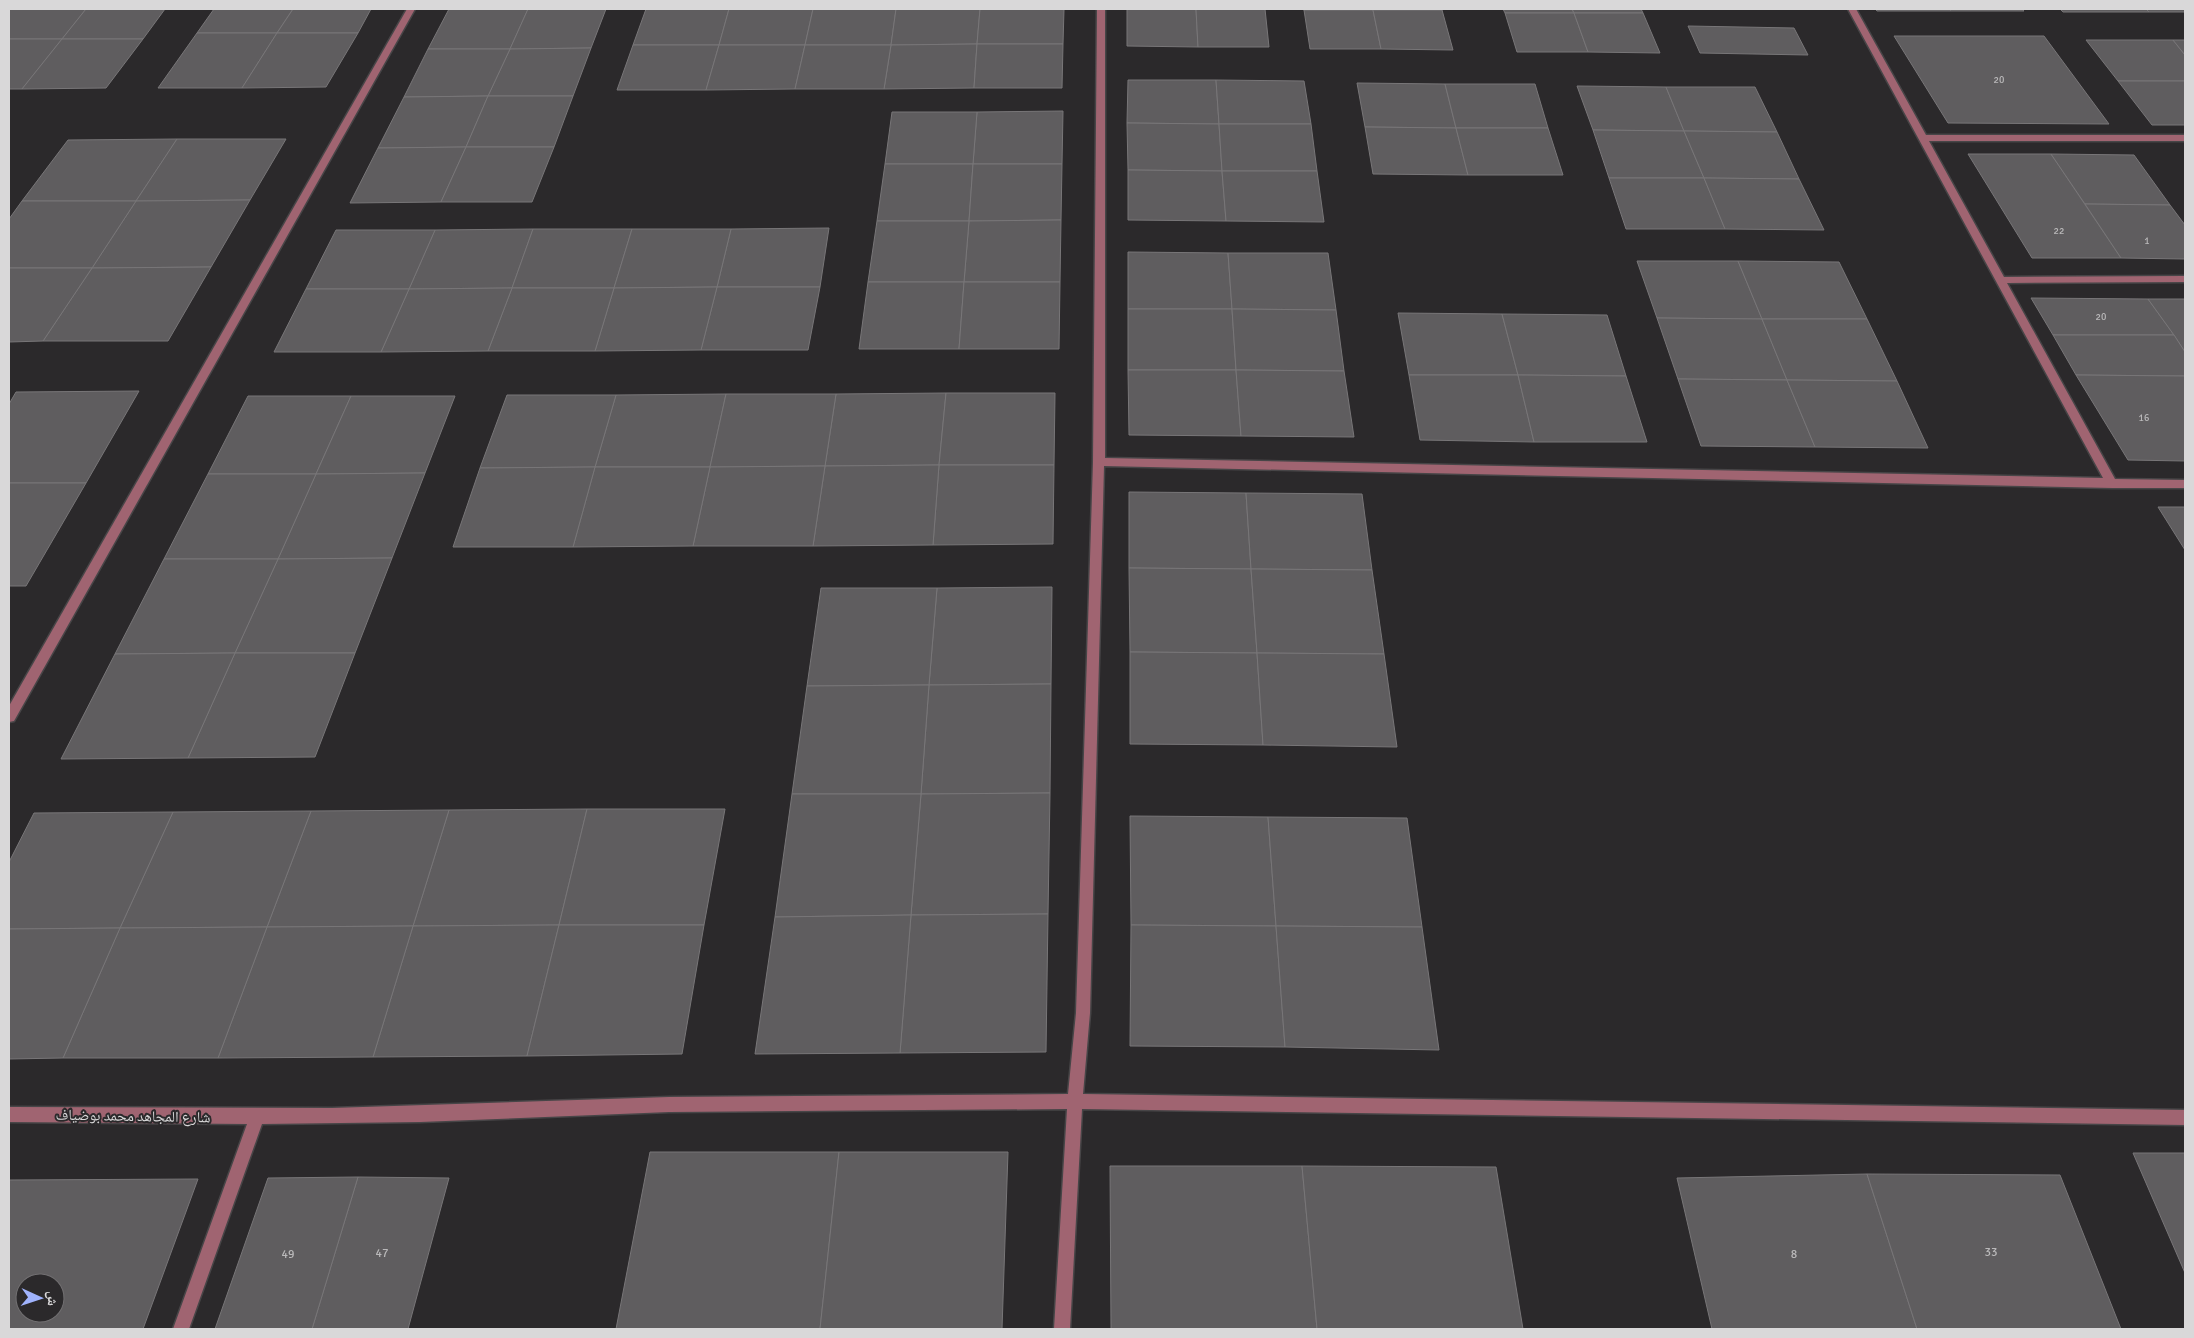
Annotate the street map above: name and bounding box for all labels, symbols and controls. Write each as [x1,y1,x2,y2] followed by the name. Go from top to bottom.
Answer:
[1994,74,2004,86] house number: 20
[2054,225,2064,237] house number: 22
[2144,235,2150,247] house number: 1
[2096,311,2106,323] house number: 20
[2139,412,2149,424] house number: 16
[55,1106,211,1127] street label: شارع المجاهد محمد بوضياف
[1985,1245,1997,1260] house number: 33
[376,1246,388,1261] house number: 47
[282,1247,294,1262] house number: 49
[1791,1247,1797,1262] house number: 8
[15,1273,65,1323] north arrow
[44,1291,61,1307] text: ش

